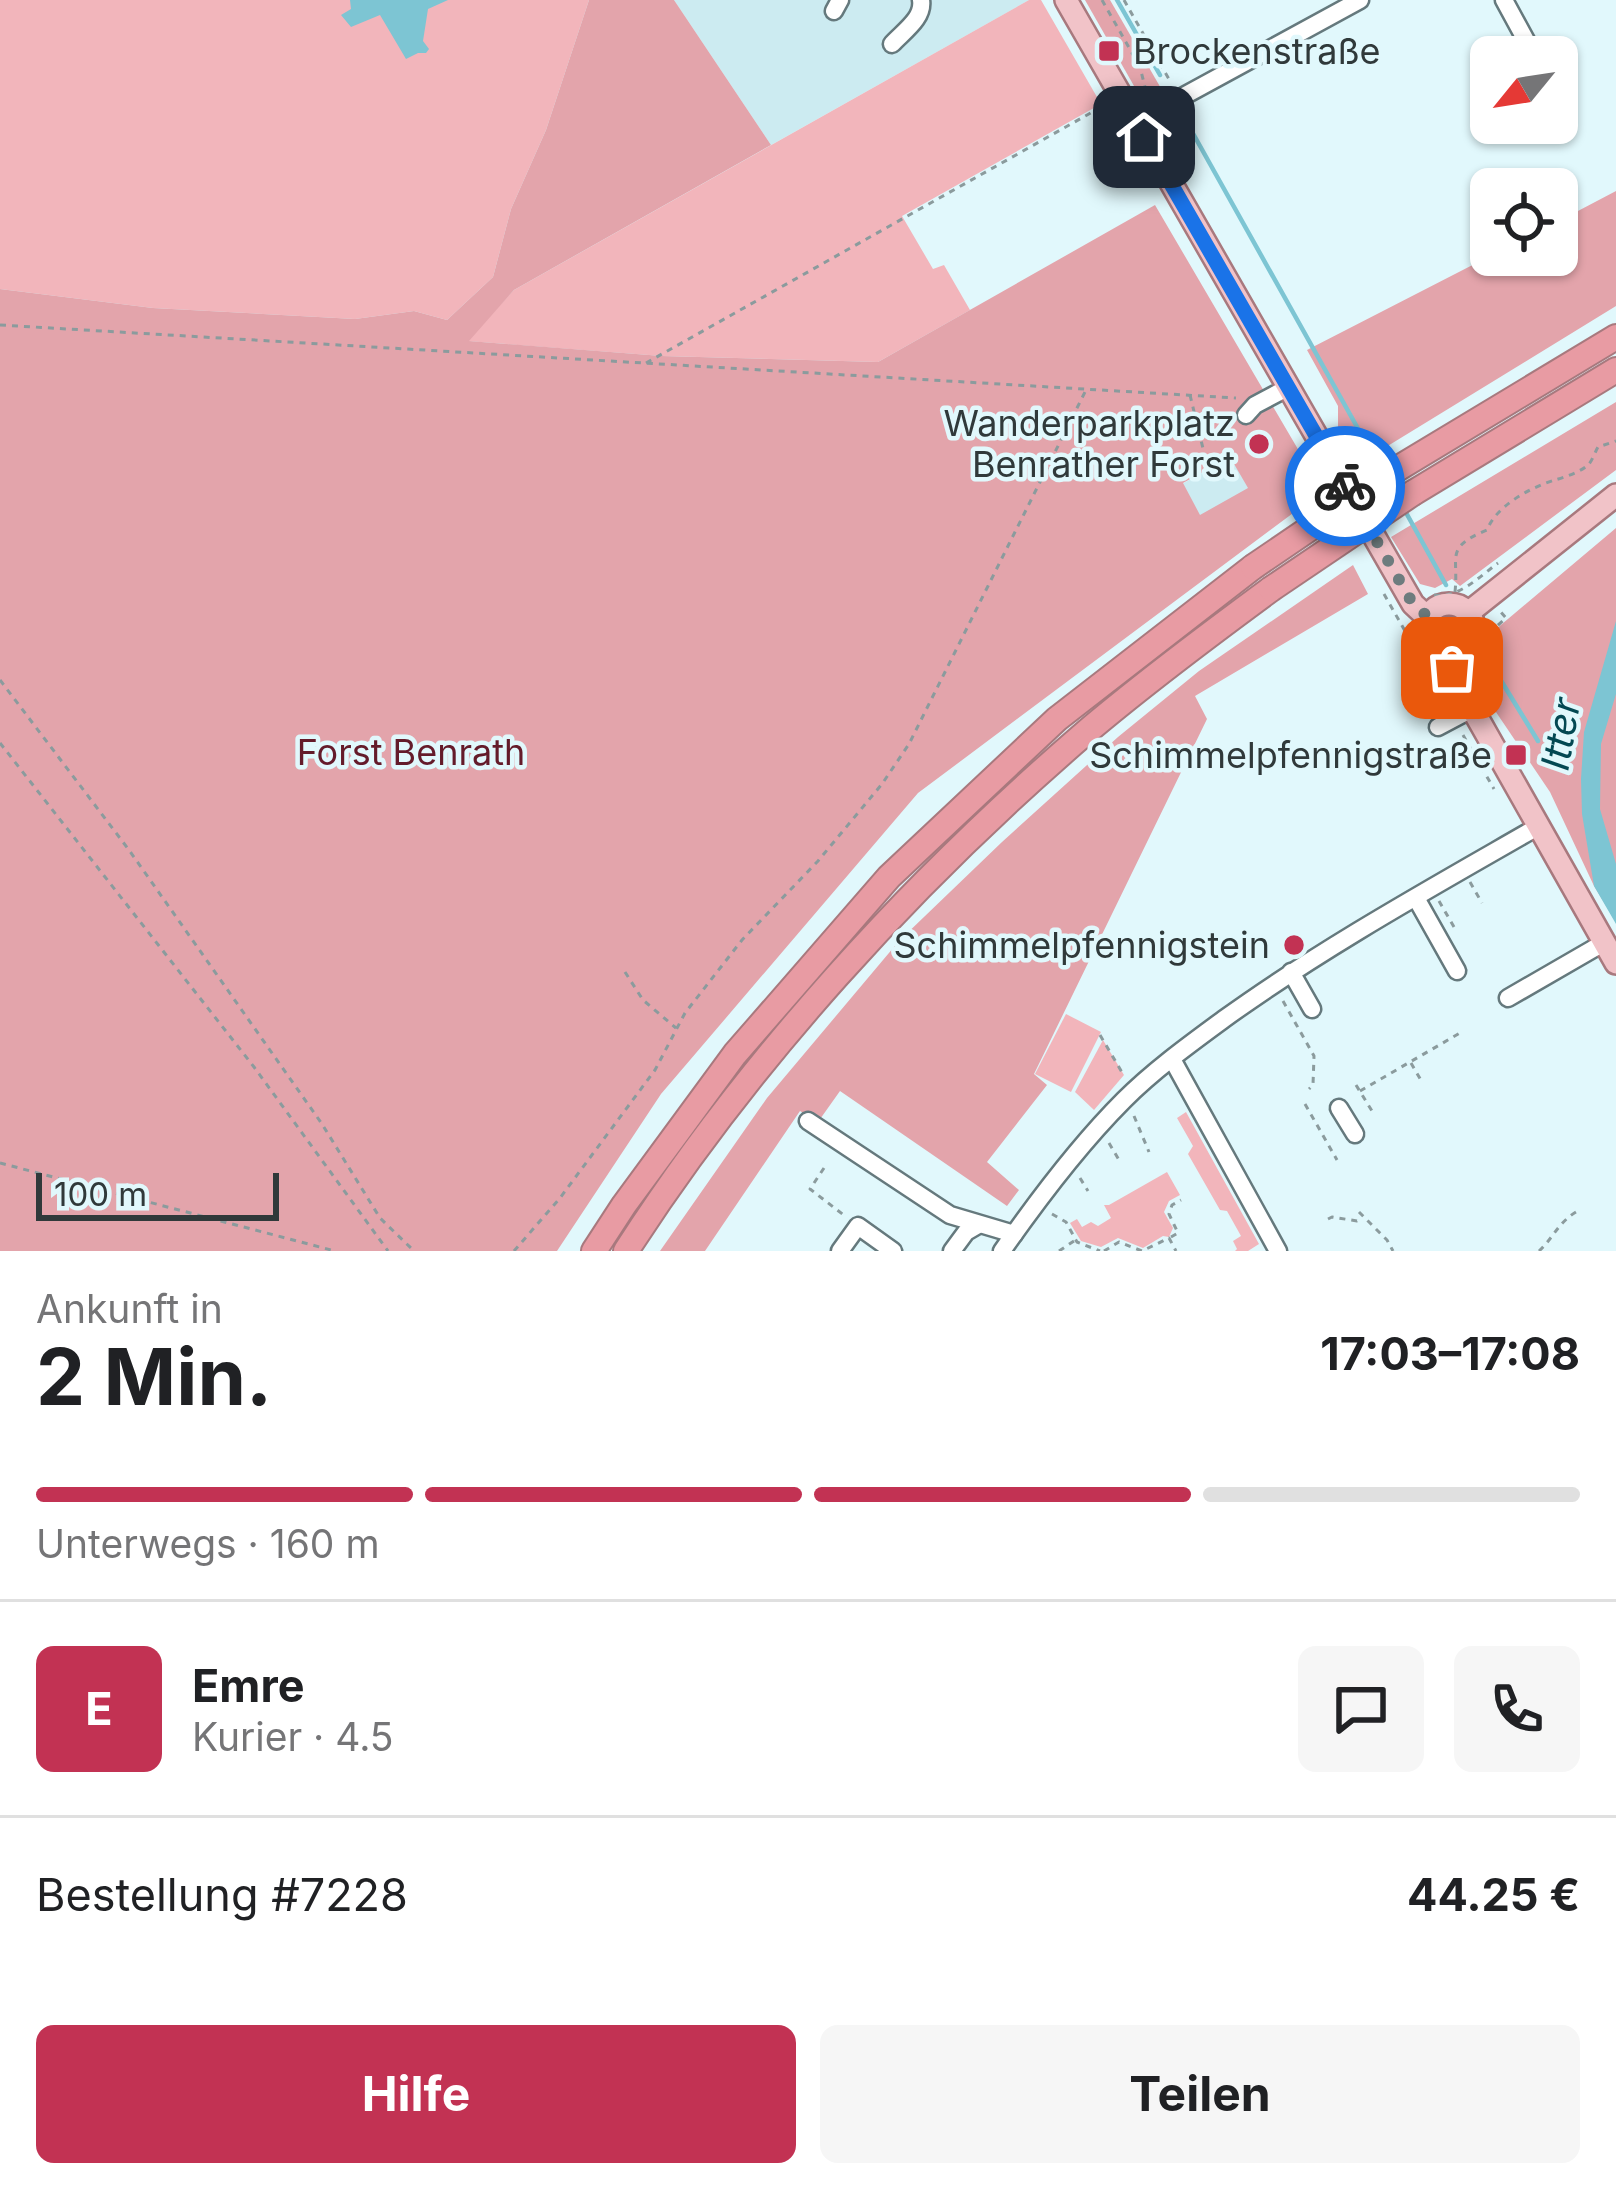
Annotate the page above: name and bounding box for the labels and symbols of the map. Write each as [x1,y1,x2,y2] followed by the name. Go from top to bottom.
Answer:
[1133,29,1381,73] place label: Brockenstraße
[1470,36,1578,144] north arrow
[1096,38,1122,64] marker: Brockenstraße
[1093,86,1195,188] pin
[944,401,1235,486] place label: Wanderparkplatz Benrather Forst
[1285,426,1405,546] courier
[1246,431,1272,457] marker: Wanderparkplatz Benrather Forst
[1401,617,1503,719] pin
[1531,693,1590,774] water label: Itter
[297,730,525,774] park label: Forst Benrath
[1089,733,1492,777] place label: Schimmelpfennigstraße
[1503,742,1529,768] marker: Schimmelpfennigstraße
[894,923,1270,967] place label: Schimmelpfennigstein
[1281,932,1307,958] marker: Schimmelpfennigstein
[36,1167,279,1220] scale bar

